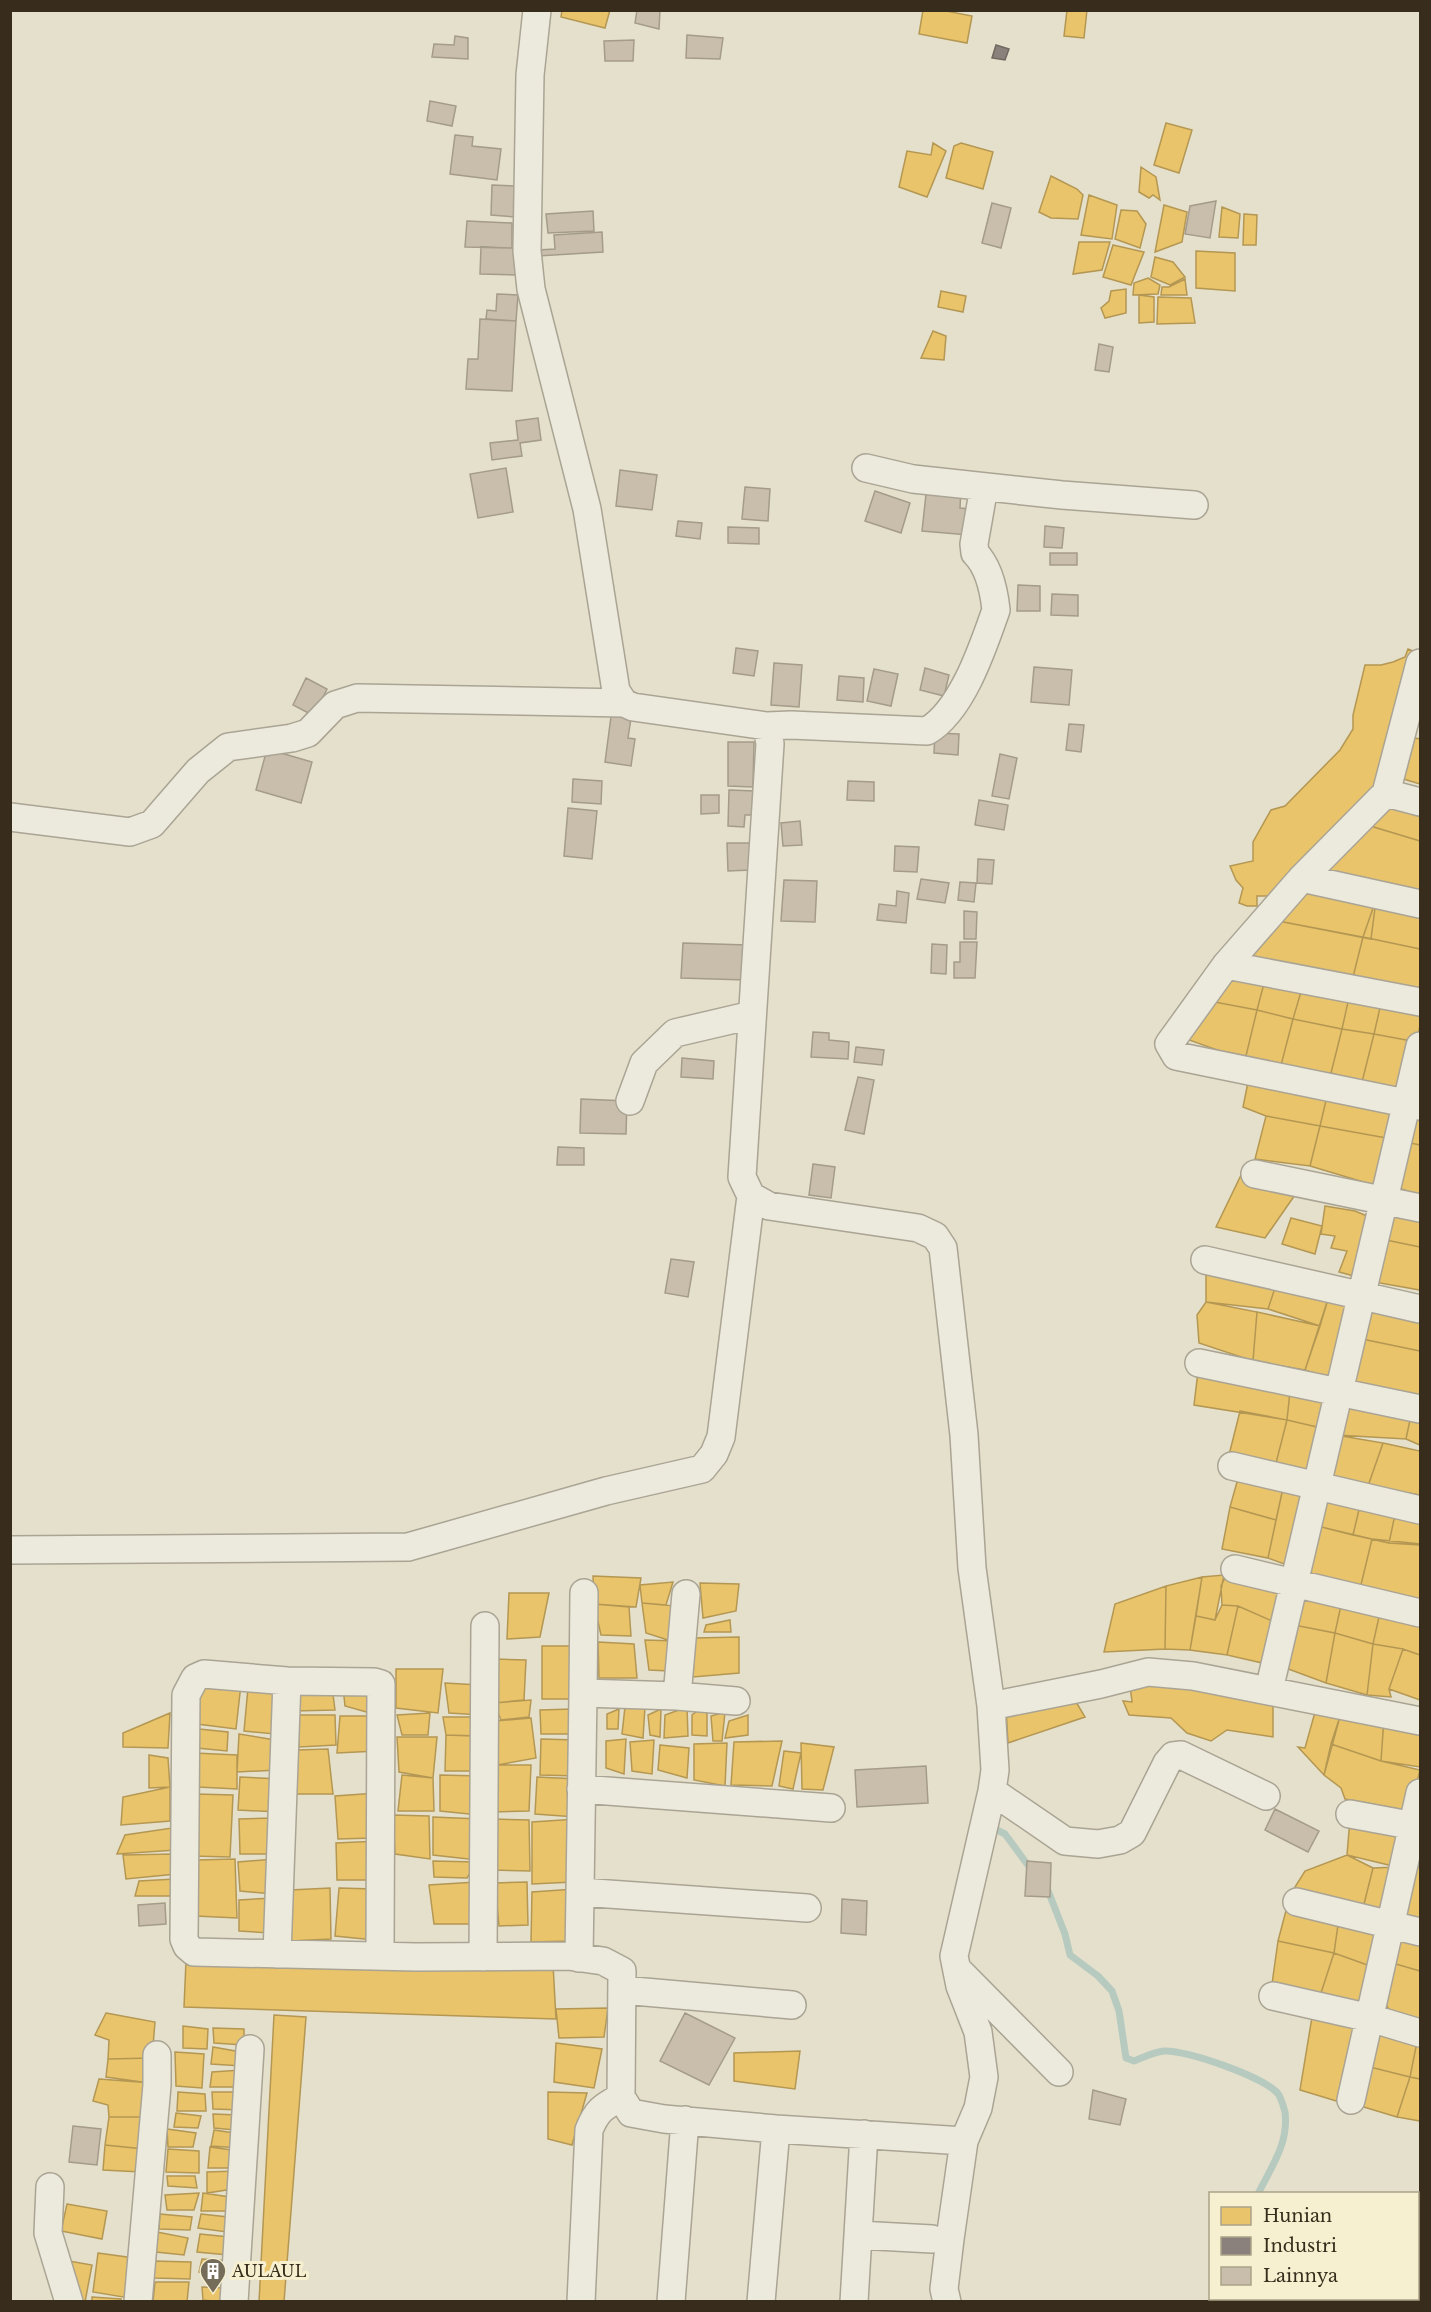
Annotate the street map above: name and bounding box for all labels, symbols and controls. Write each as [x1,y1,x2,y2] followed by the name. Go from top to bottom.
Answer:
[1209,2192,1419,2300] legend
[1263,2205,1332,2227] text: Hunian
[1263,2235,1337,2257] text: Industri
[198,2256,228,2294] building icon: AULAUL
[231,2261,307,2281] place label: AULAUL
[1263,2265,1338,2287] text: Lainnya

